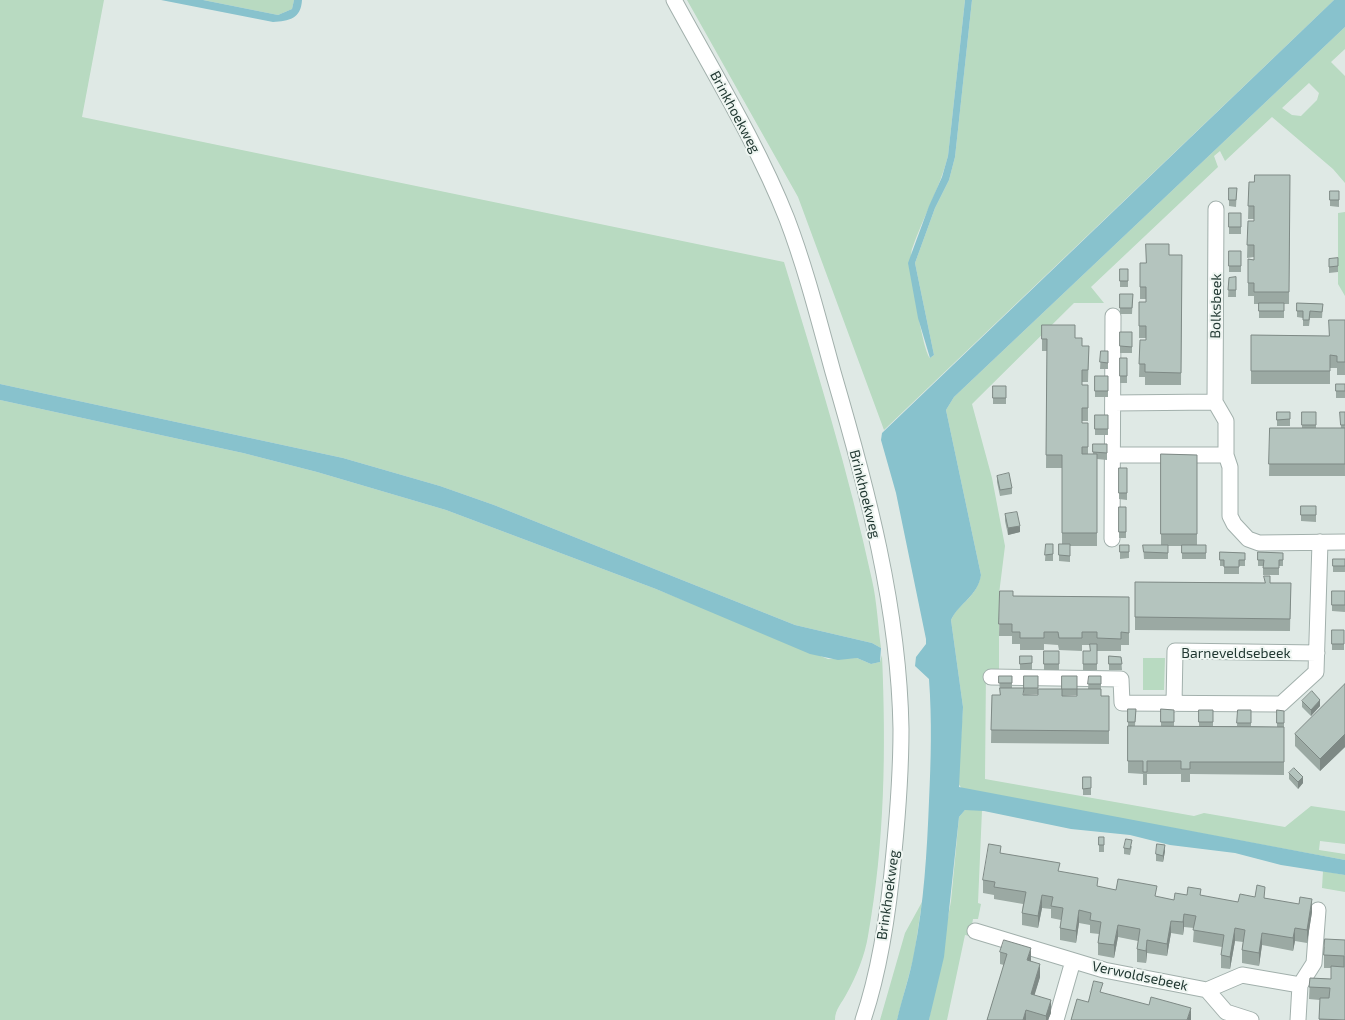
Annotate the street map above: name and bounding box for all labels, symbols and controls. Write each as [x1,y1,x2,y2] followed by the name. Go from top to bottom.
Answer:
[706,68,764,156] street label: Brinkhoekweg
[1207,273,1225,339] street label: Bolksbeek
[846,448,884,540] street label: Brinkhoekweg
[1181,645,1291,661] street label: Barneveldsebeek
[873,849,903,941] street label: Brinkhoekweg
[1091,958,1189,994] street label: Verwoldsebeek

